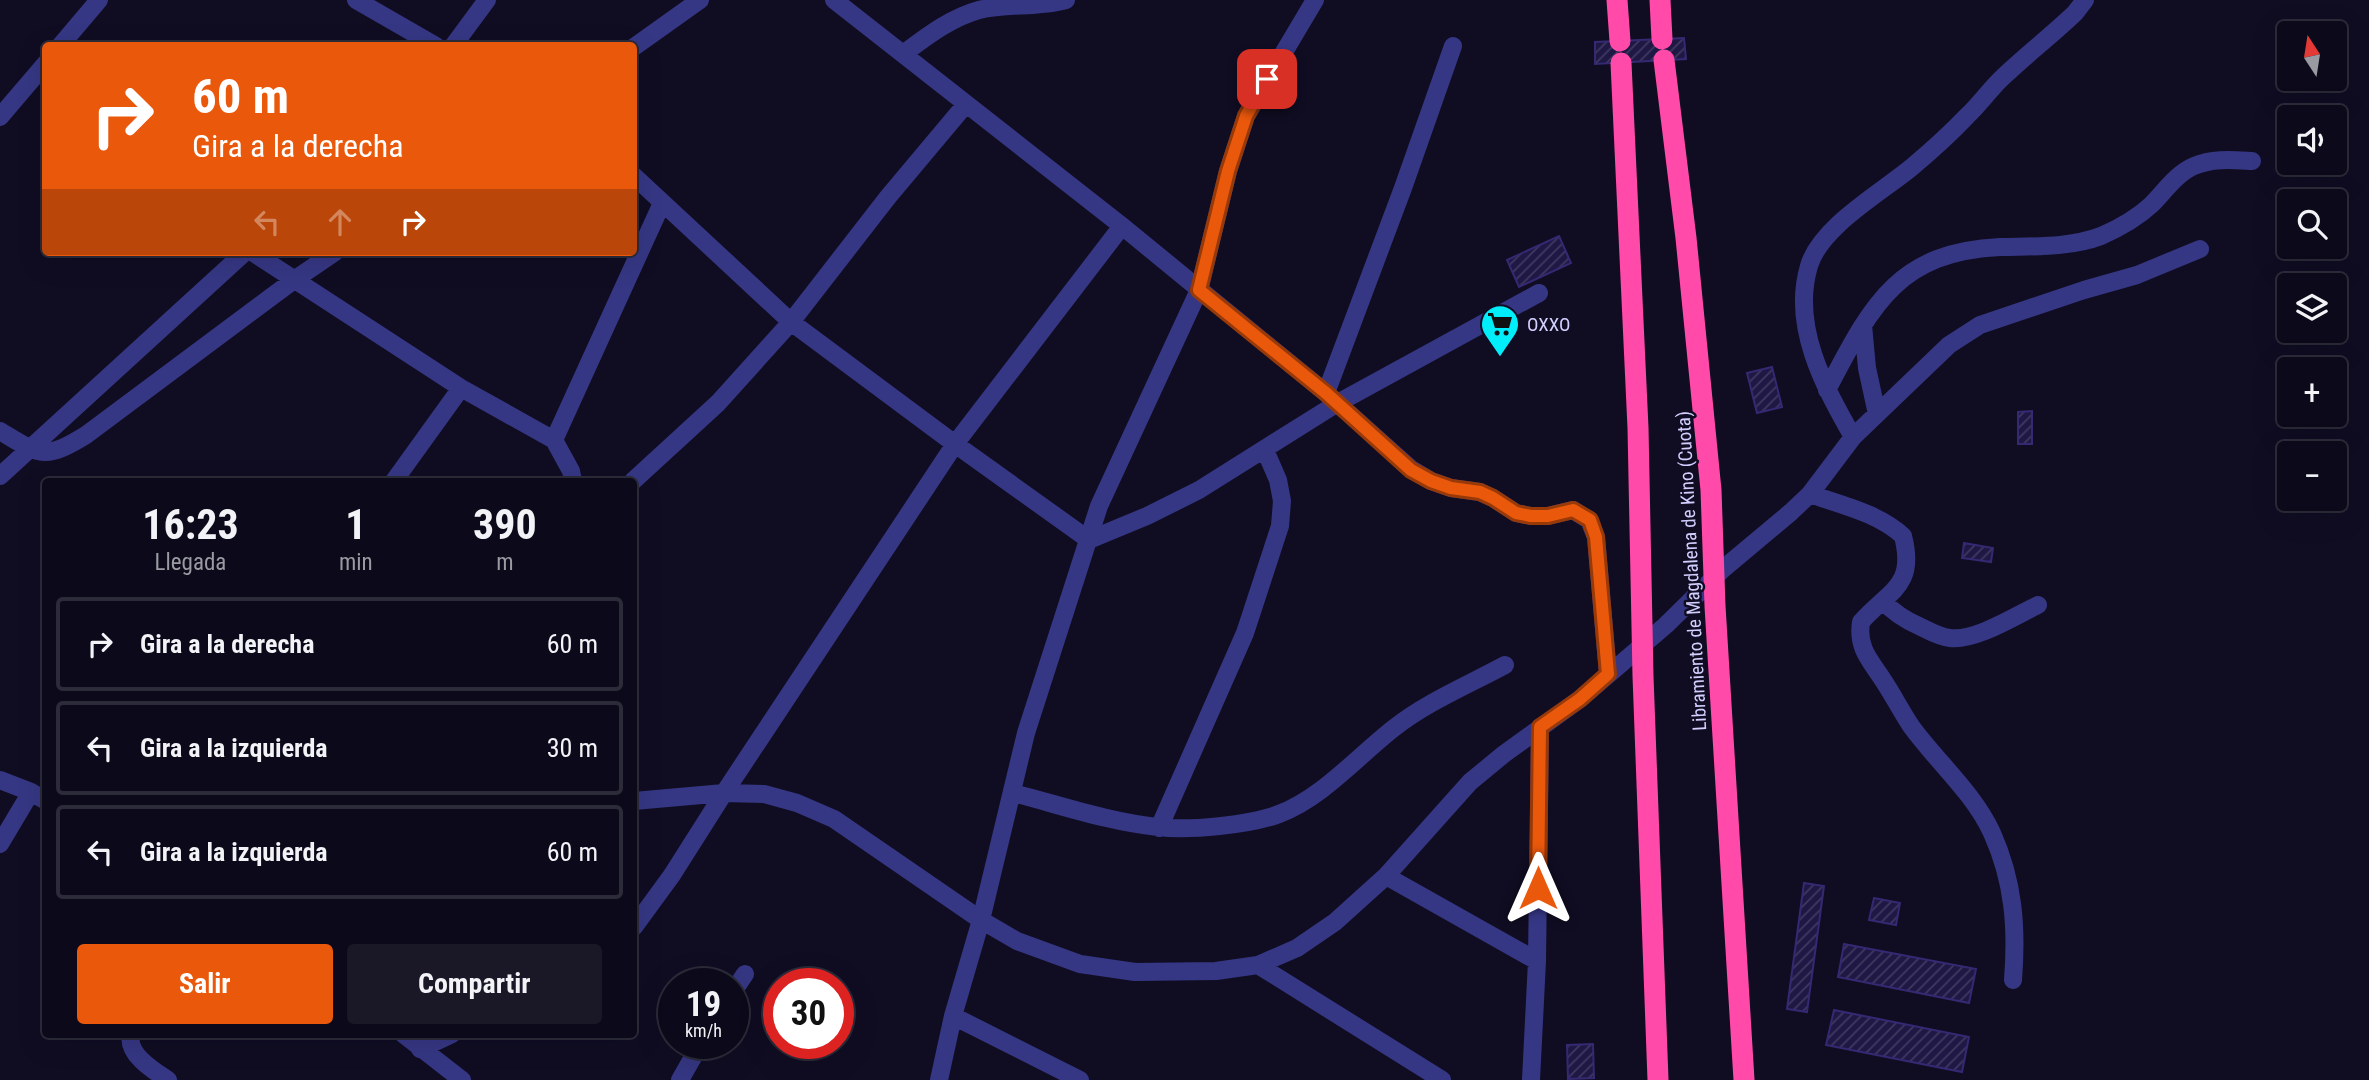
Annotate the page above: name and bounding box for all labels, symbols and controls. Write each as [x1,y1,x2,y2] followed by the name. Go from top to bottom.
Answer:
[2277,21,2347,91] north arrow
[2277,21,2347,511] map controls
[1237,49,1297,109] pin
[1248,60,1286,98] icon: arrive
[192,68,289,125] text: 60 m
[77,70,168,161] icon: right
[2277,105,2347,175] button: sound
[192,127,404,165] text: Gira a la derecha
[2277,189,2347,259] button: search
[248,203,286,241] icon: left
[321,203,359,241] icon: ahead
[394,203,432,241] icon: right
[2277,273,2347,343] button: layers
[1479,303,1521,358] supermarket icon: OXXO
[1527,313,1570,336] place label: OXXO
[2277,357,2347,427] button: +
[1672,411,1711,731] street label: Libramiento de Magdalena de Kino (Cuota)
[2277,441,2347,511] button: −
[142,500,239,549] text: 16:23
[345,500,366,549] text: 1
[473,500,537,549] text: 390
[155,549,226,576] text: Llegada
[339,549,373,576] text: min
[496,549,513,576] text: m
[81,625,119,663] icon: right
[140,629,314,659] text: Gira a la derecha
[547,629,598,659] text: 60 m
[81,729,119,767] icon: left
[140,733,328,763] text: Gira a la izquierda
[547,733,598,763] text: 30 m
[81,833,119,871] icon: left
[140,837,328,867] text: Gira a la izquierda
[547,837,598,867] text: 60 m
[1501,851,1575,925] position arrow
[77,944,333,1024] button: Salir
[347,944,602,1024] button: Compartir
[763,968,854,1059] speed limit sign: 30
[686,984,721,1025] text: 19
[685,1020,722,1041] text: km/h

